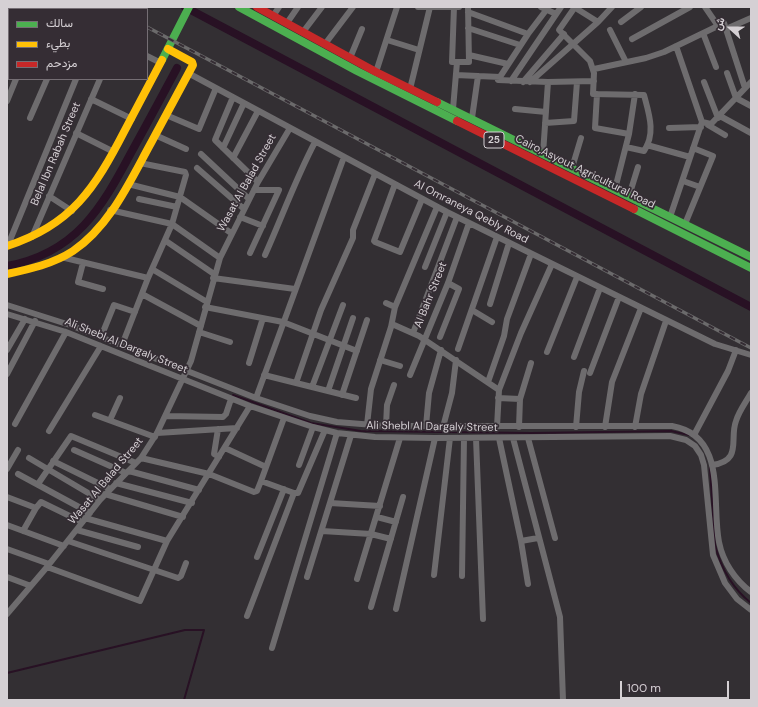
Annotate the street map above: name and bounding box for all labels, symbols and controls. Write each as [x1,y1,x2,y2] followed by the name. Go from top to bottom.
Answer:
[8,8,148,80] legend
[710,8,750,48] north arrow
[46,15,73,31] text: سالك
[710,15,728,32] text: ش
[46,35,70,51] text: بطيء
[46,55,77,71] text: مزدحم
[28,100,84,208] street label: Belal Ibn Rabah Street
[215,132,279,234] street label: Wasat Al Balad Street
[484,132,504,148] road number: 25
[513,132,657,212] street label: Cairo,Asyout Agricultural Road
[412,177,530,247] street label: Al Omraneya Qebly Road
[412,260,450,330] street label: Al Bahr Street
[63,315,189,377] street label: Ali Shebl Al Dargaly Street
[366,419,498,435] street label: Ali Shebl Al Dargaly Street
[66,435,146,527] street label: Wasat Al Balad Street
[622,673,731,699] scale bar
[627,680,661,696] text: 100 m

